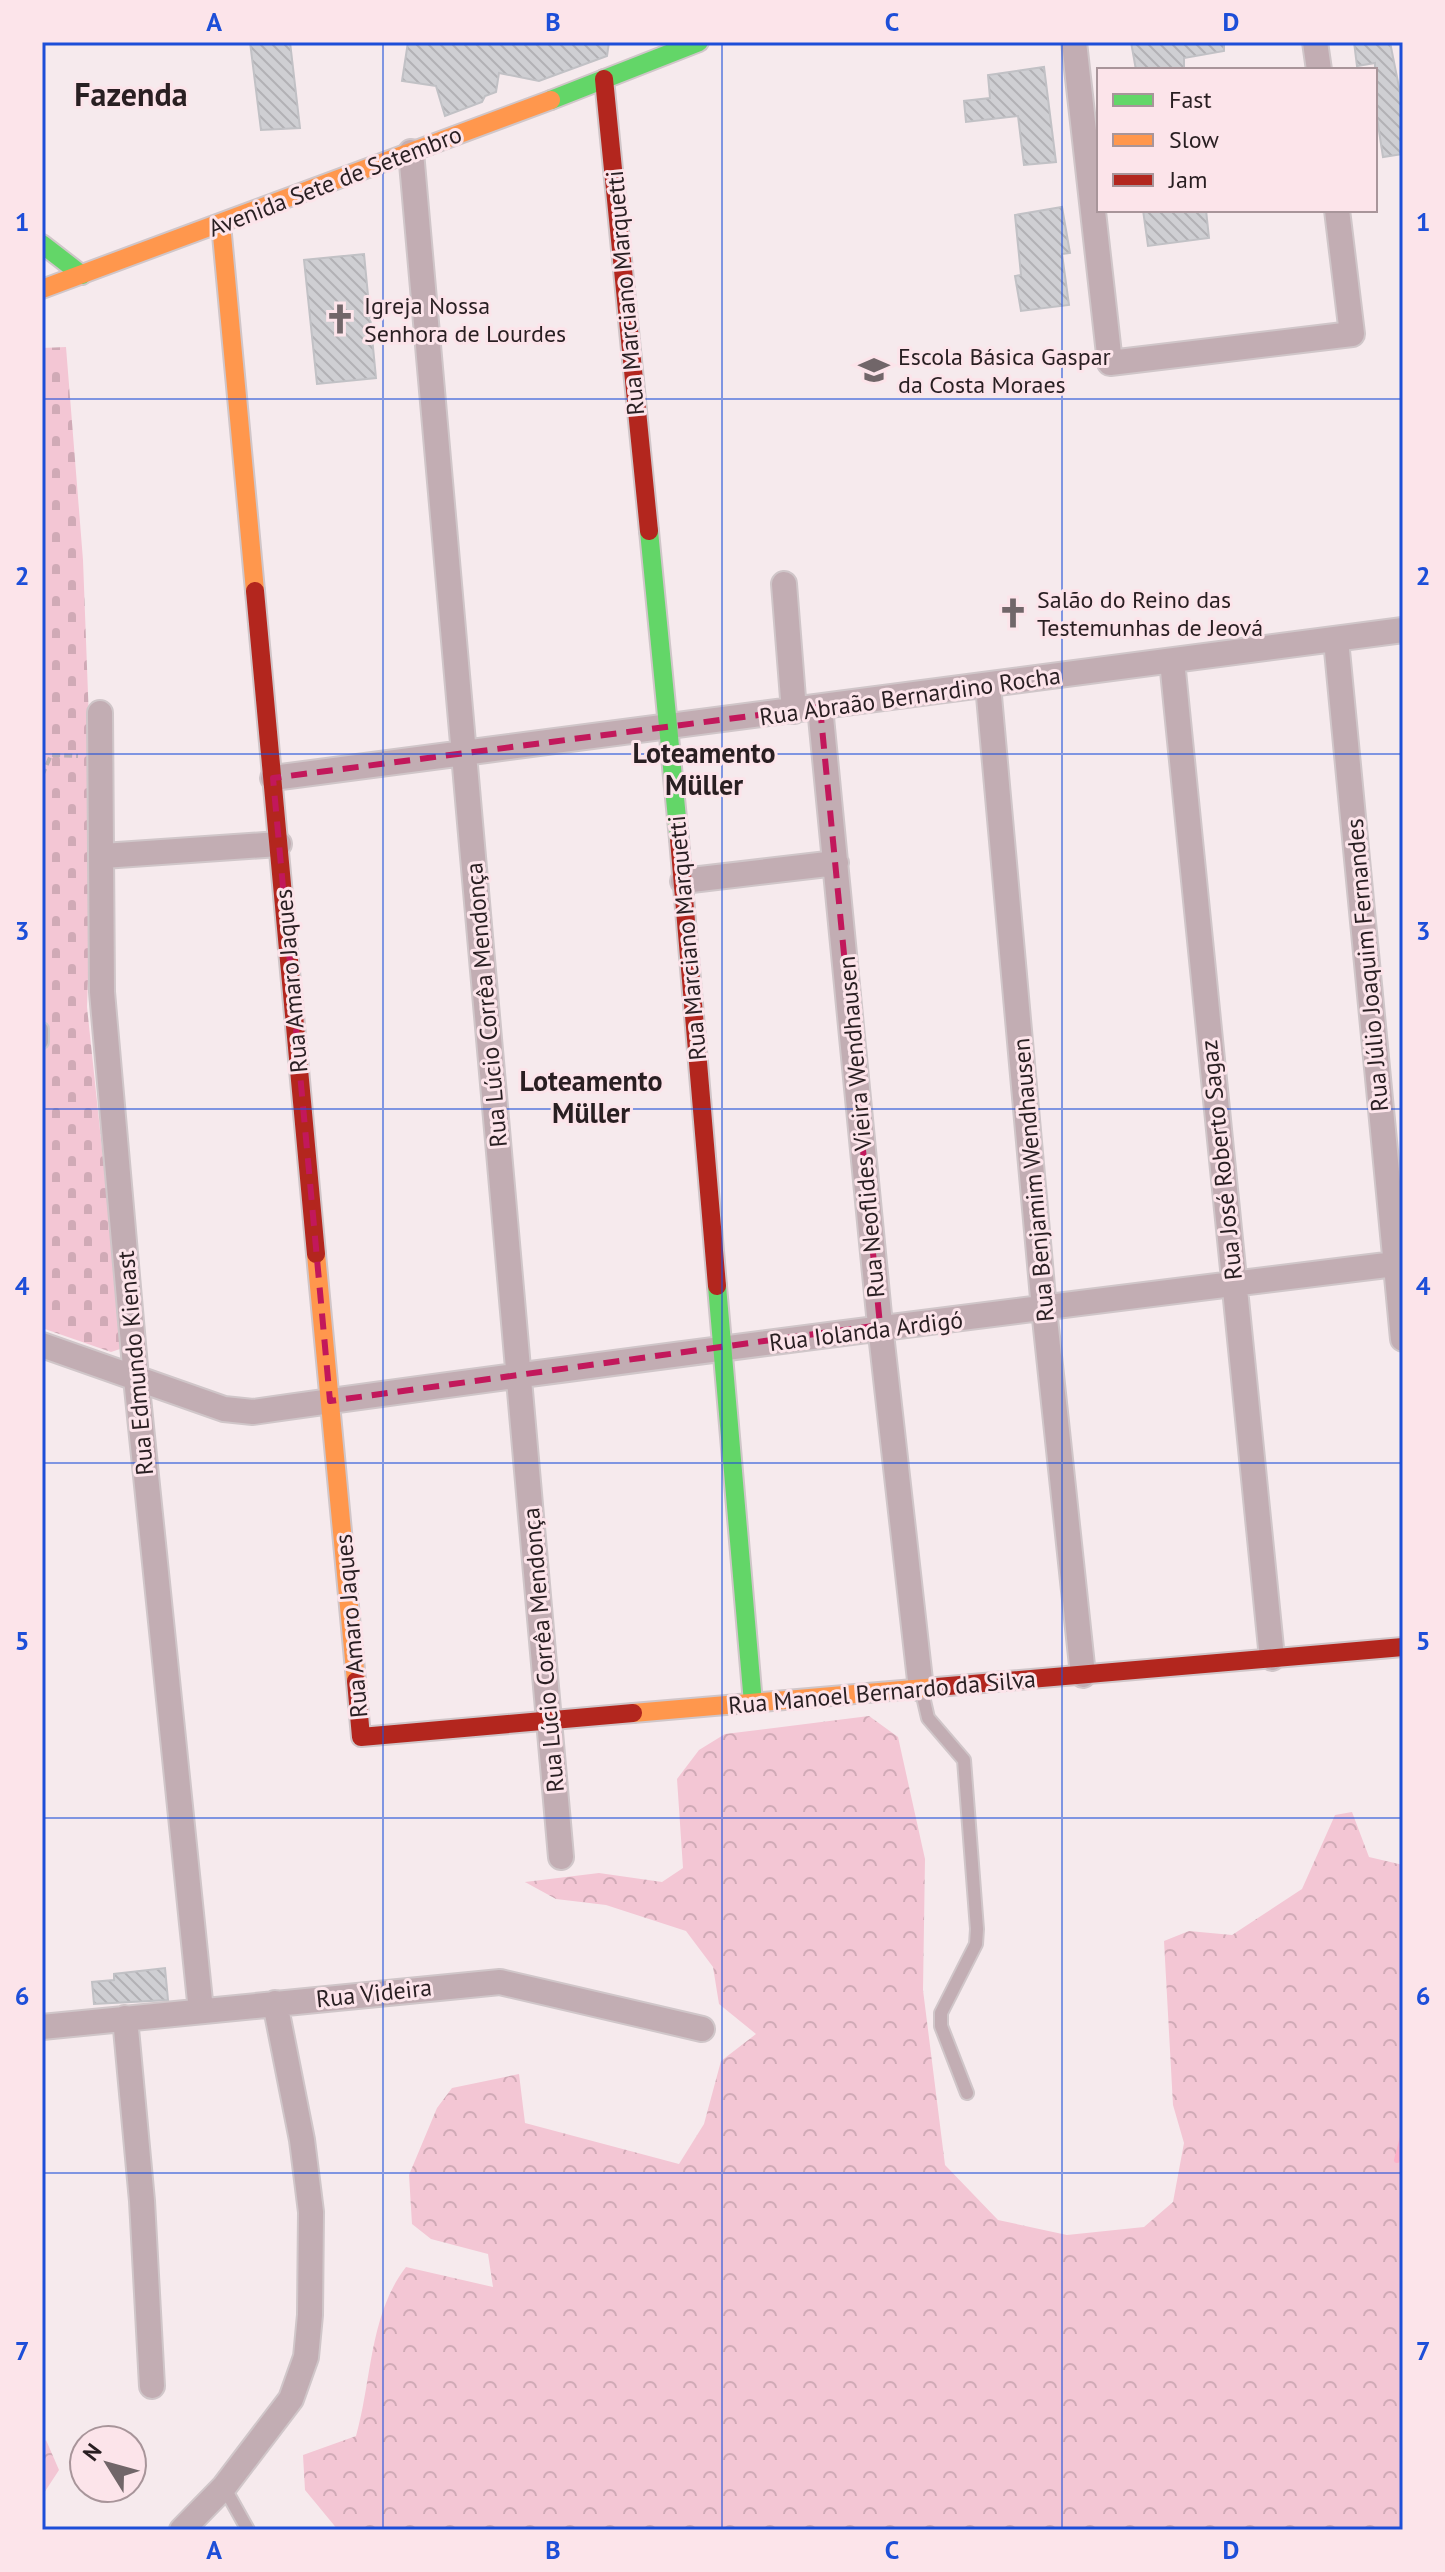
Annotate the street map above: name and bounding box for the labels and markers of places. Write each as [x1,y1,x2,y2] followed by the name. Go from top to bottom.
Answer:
[364,290,566,349] place label: Igreja Nossa Senhora de Lourdes
[323,302,357,336] church icon: Igreja Nossa Senhora de Lourdes
[898,341,1111,400] place label: Escola Básica Gaspar da Costa Moraes
[857,353,891,387] school or university icon: Escola Básica Gaspar da Costa Moraes
[1037,584,1263,643] place label: Salão do Reino das Testemunhas de Jeová
[996,596,1030,630] church icon: Salão do Reino das Testemunhas de Jeová

